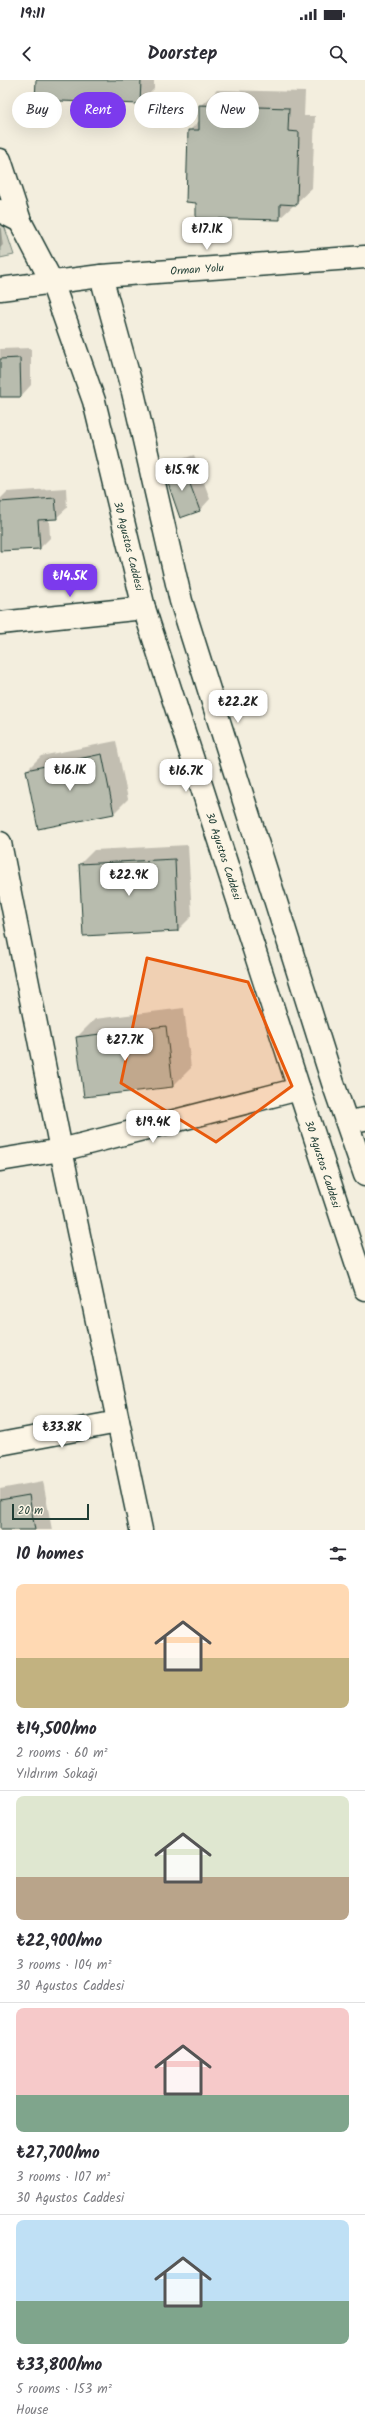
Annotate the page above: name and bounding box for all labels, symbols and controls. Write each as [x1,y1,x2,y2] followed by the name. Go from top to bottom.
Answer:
[20,2,45,26] text: 19:11
[148,40,217,69] text: Doorstep
[16,43,38,65] icon: back
[327,43,349,65] icon: search
[12,92,62,128] chip: Buy
[70,92,126,128] chip: Rent
[134,92,198,128] chip: Filters
[206,92,259,128] chip: New
[174,217,240,251] pin: ₺17.1K
[191,219,223,240] text: ₺17.1K
[170,259,225,281] street label: Orman Yolu
[149,458,215,492] pin: ₺15.9K
[164,460,200,481] text: ₺15.9K
[108,500,148,593] street label: 30 Agustos Caddesi
[37,564,103,598] pin: ₺14.5K
[52,566,88,587] text: ₺14.5K
[205,690,271,724] pin: ₺22.2K
[218,692,258,713] text: ₺22.2K
[37,758,103,792] pin: ₺16.1K
[153,759,219,793] pin: ₺16.7K
[54,760,86,781] text: ₺16.1K
[168,761,204,782] text: ₺16.7K
[200,810,246,903] street label: 30 Agustos Caddesi
[96,863,162,897] pin: ₺22.9K
[109,865,149,886] text: ₺22.9K
[92,1028,158,1062] pin: ₺27.7K
[106,1030,144,1051] text: ₺27.7K
[120,1110,186,1144] pin: ₺19.4K
[135,1112,171,1133] text: ₺19.4K
[299,1118,345,1211] street label: 30 Agustos Caddesi
[29,1415,95,1449] pin: ₺33.8K
[42,1417,82,1438] text: ₺33.8K
[12,1502,89,1521] scale bar
[18,1502,43,1520] text: 20 m
[16,1541,84,1568] text: 10 homes
[327,1543,349,1565] icon: filters
[147,1610,219,1682] icon: home
[16,1716,97,1743] text: ₺14,500/mo
[16,1743,108,1764] text: 2 rooms · 60 m²
[16,1764,98,1785] text: Yıldırım Sokağı
[147,1822,219,1894] icon: home
[16,1928,102,1955] text: ₺22,900/mo
[16,1955,111,1976] text: 3 rooms · 104 m²
[16,1976,124,1997] text: 30 Agustos Caddesi
[147,2034,219,2106] icon: home
[16,2140,100,2167] text: ₺27,700/mo
[16,2167,110,2188] text: 3 rooms · 107 m²
[16,2188,124,2209] text: 30 Agustos Caddesi
[147,2246,219,2318] icon: home
[16,2352,102,2379] text: ₺33,800/mo
[16,2379,112,2400] text: 5 rooms · 153 m²
[16,2400,48,2421] text: House

